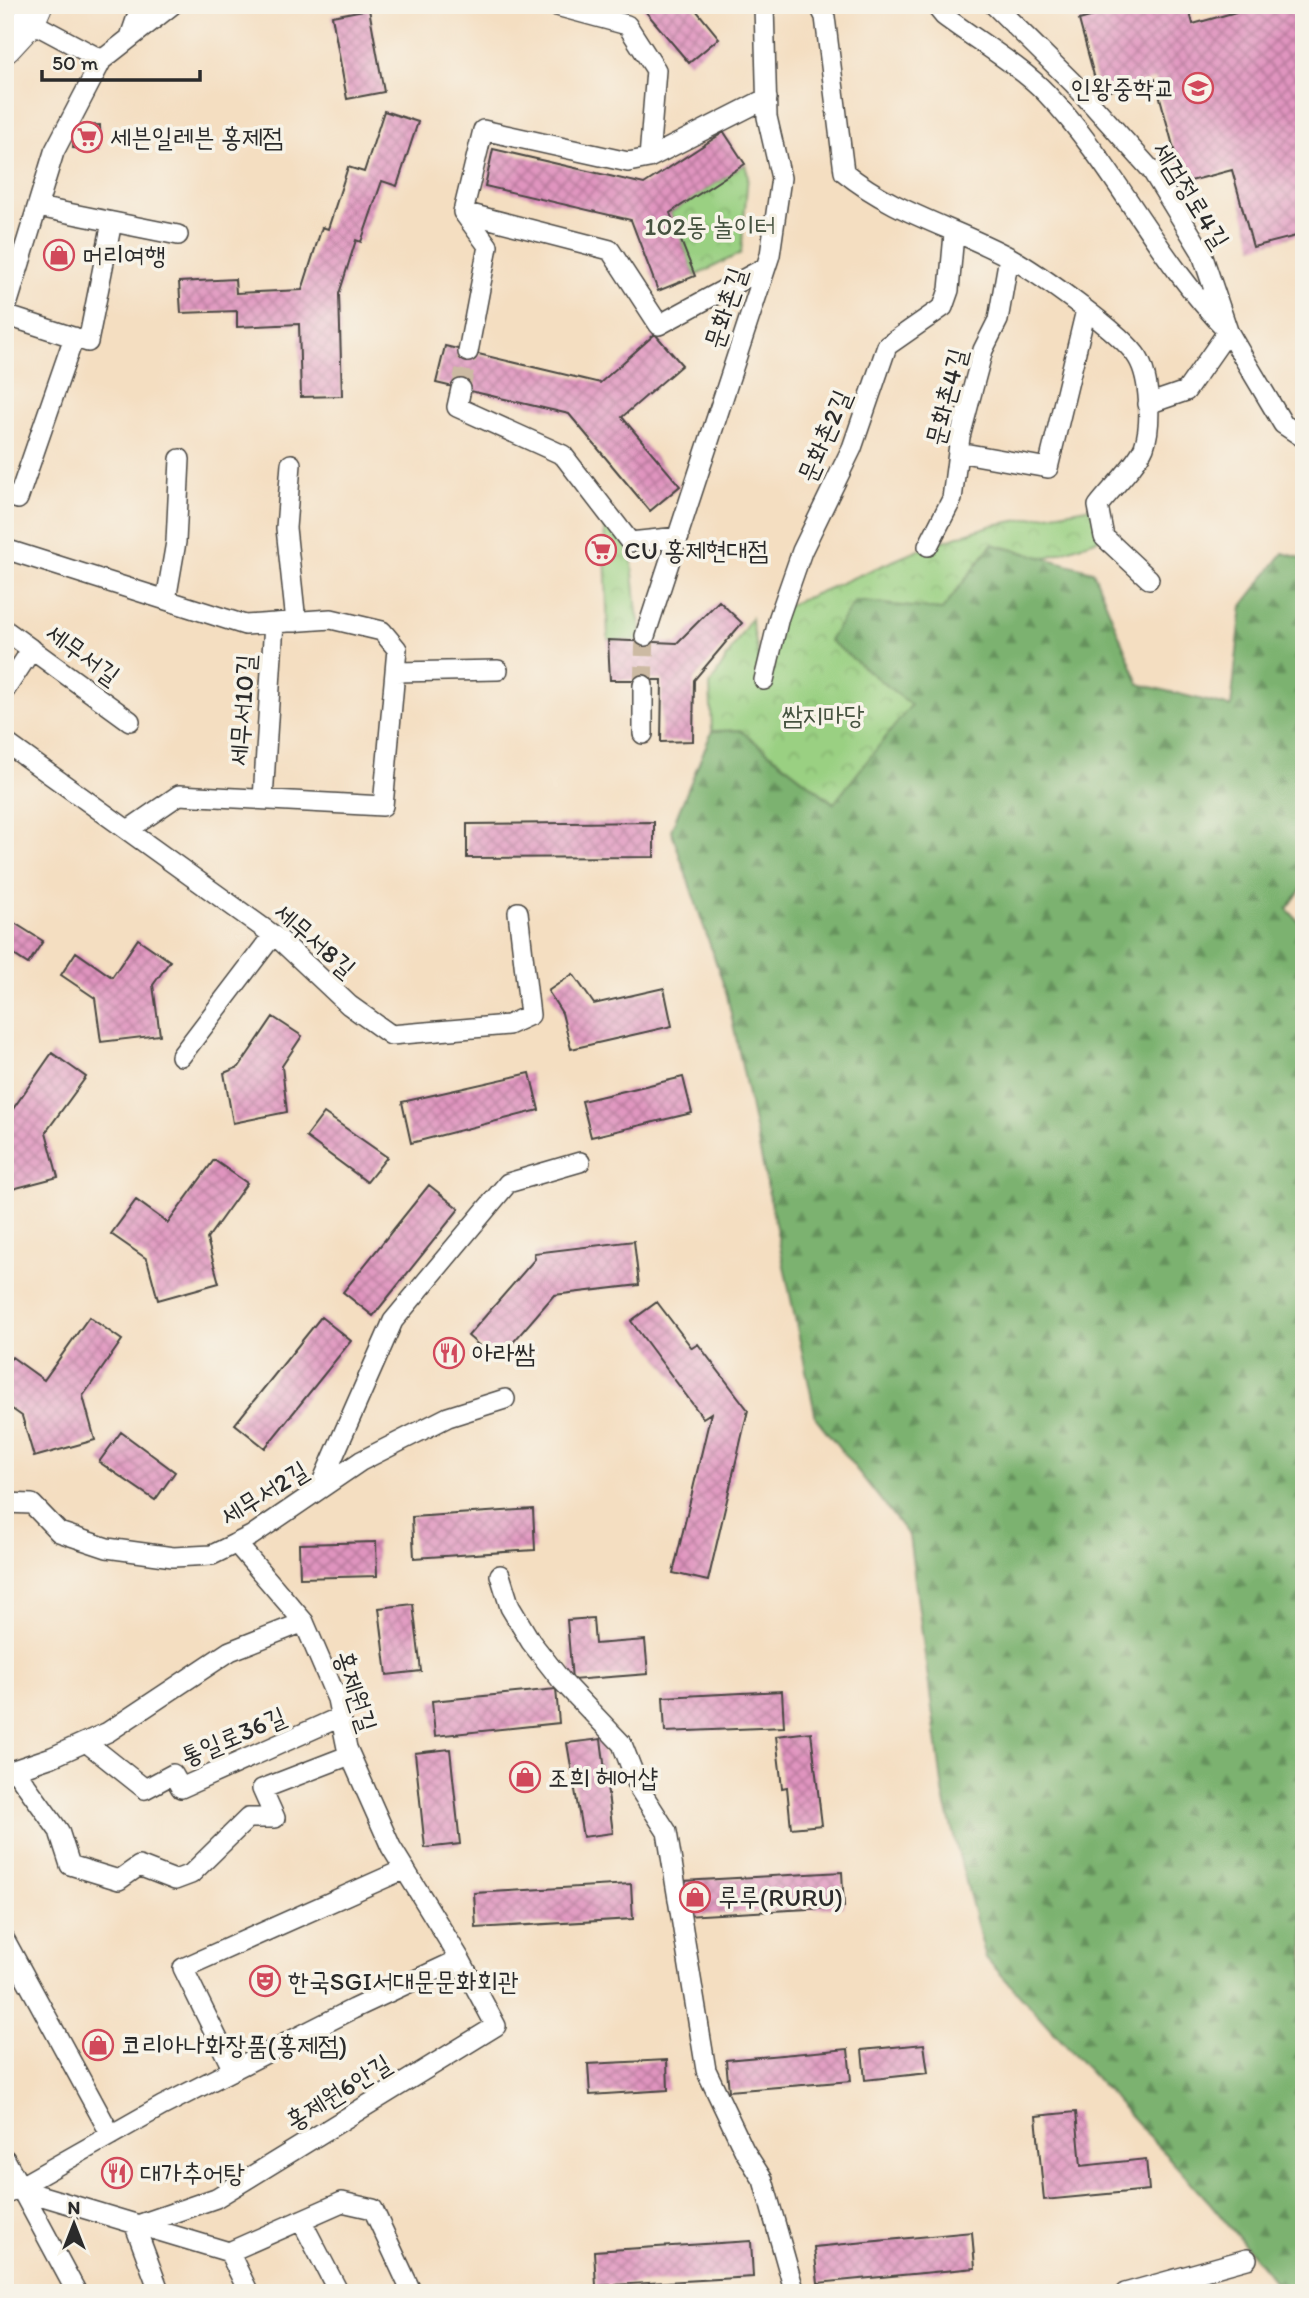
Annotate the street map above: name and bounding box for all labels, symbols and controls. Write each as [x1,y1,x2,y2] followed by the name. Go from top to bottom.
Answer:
[42,38,200,82] scale bar
[52,50,99,75] text: 50 m
[1181,71,1215,105] school or university icon: 인왕중학교
[1070,72,1175,104] place label: 인왕중학교
[70,120,104,154] supermarket icon: 세븐일레븐 홍제점
[110,121,283,153] place label: 세븐일레븐 홍제점
[1146,136,1236,255] street label: 세검정로4길
[644,210,776,242] park label: 102동 놀이터
[42,238,76,272] shop icon: 머리여행
[82,239,166,271] place label: 머리여행
[697,263,753,353] street label: 문화촌길
[918,345,974,449] street label: 문화촌4길
[790,385,858,487] street label: 문화촌2길
[584,533,618,567] supermarket icon: CU 홍제현대점
[624,534,768,566] place label: CU 홍제현대점
[40,616,126,692] street label: 세무서길
[222,653,262,767] street label: 세무서10길
[781,699,865,731] park label: 쌈지마당
[268,896,363,984] street label: 세무서8길
[432,1336,466,1370] restaurant icon: 아라쌈
[472,1337,535,1369] place label: 아라쌈
[214,1454,314,1532] street label: 세무서2길
[328,1646,384,1736] street label: 홍제원길
[175,1699,291,1773] street label: 통일로36길
[508,1760,542,1794] shop icon: 조희 헤어샵
[548,1761,659,1793] place label: 조희 헤어샵
[678,1880,712,1914] shop icon: 루루(RURU)
[718,1881,843,1913] place label: 루루(RURU)
[248,1964,282,1998] theatre icon: 한국SGI서대문문화회관
[288,1965,519,1997] place label: 한국SGI서대문문화회관
[81,2028,115,2062] shop icon: 코리아나화장품(홍제점)
[121,2029,347,2061] place label: 코리아나화장품(홍제점)
[279,2047,397,2137] street label: 홍제원6안길
[100,2156,134,2190] restaurant icon: 대가추어탕
[140,2157,245,2189] place label: 대가추어탕
[38,2190,108,2260] north arrow
[68,2196,80,2219] text: N

